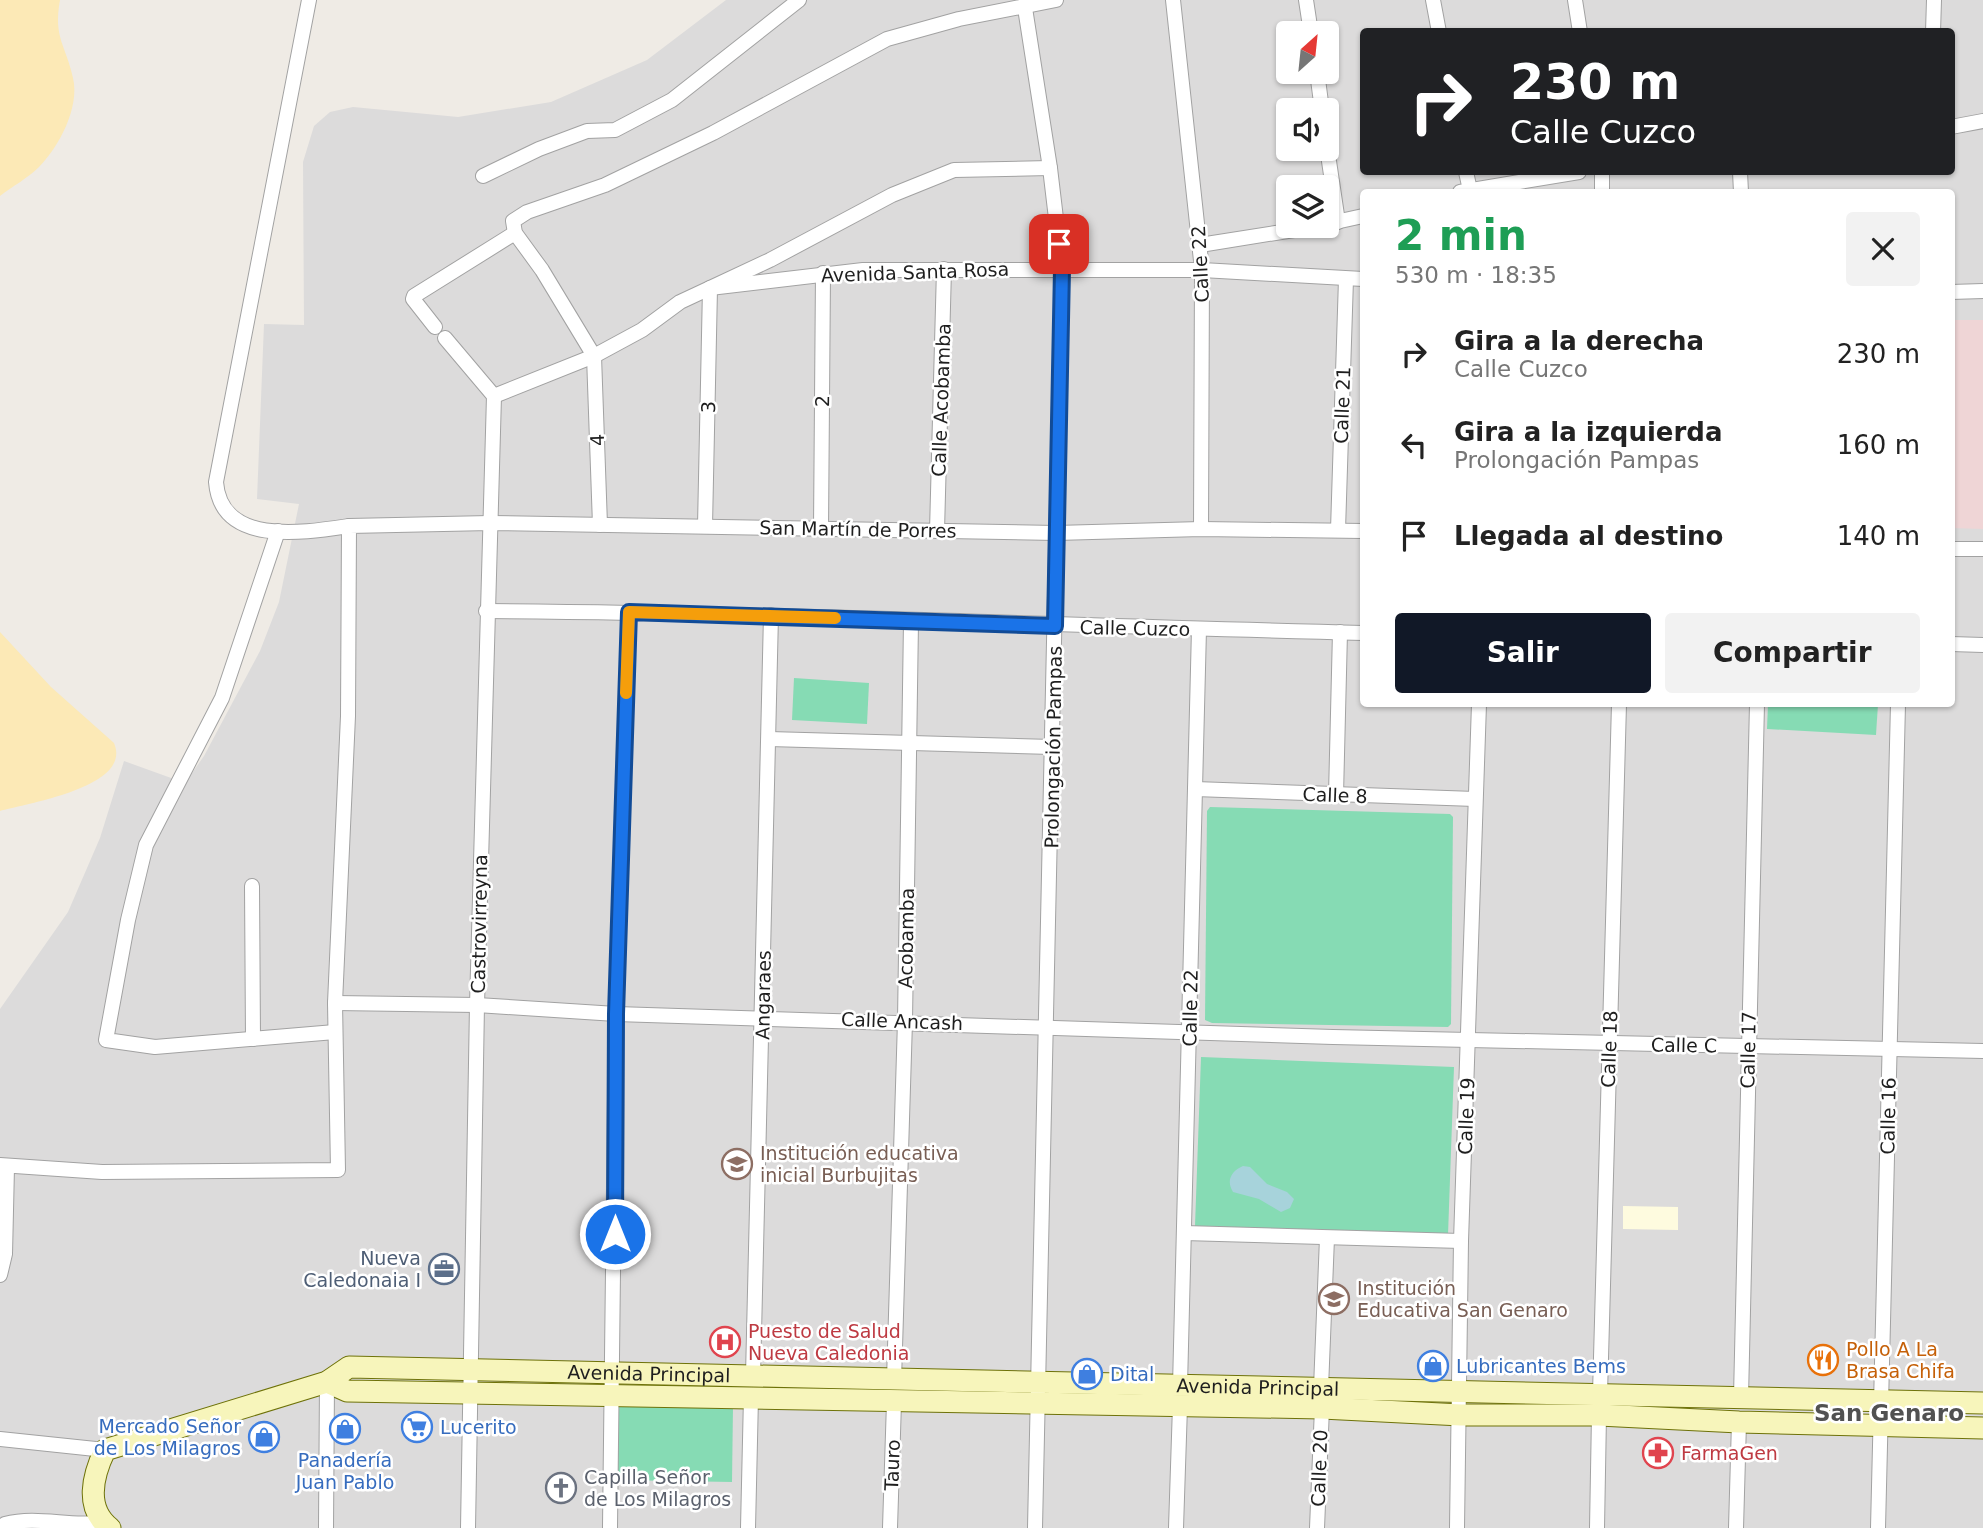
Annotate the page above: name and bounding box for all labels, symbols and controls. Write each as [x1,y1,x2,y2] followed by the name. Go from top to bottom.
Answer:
[1276,21,1339,84] north arrow
[1276,21,1339,238] map controls
[1510,54,1680,111] text: 230 m
[1395,56,1486,147] icon: right
[1276,98,1339,161] button: sound
[1510,113,1696,151] text: Calle Cuzco
[1276,175,1339,238] button: layers
[1395,211,1527,260] text: 2 min
[1846,212,1920,286] button: close
[1029,214,1089,274] pin
[1040,225,1078,263] icon: arrive
[1187,225,1213,303] street label: Calle 22
[821,258,1009,286] street label: Avenida Santa Rosa
[1395,262,1557,288] text: 530 m · 18:35
[927,323,955,477] street label: Calle Acobamba
[1454,326,1704,356] text: Gira a la derecha
[1395,335,1433,373] icon: right
[1837,339,1920,369] text: 230 m
[1454,356,1588,382] text: Calle Cuzco
[1330,366,1354,444] street label: Calle 21
[811,395,833,407] street label: 2
[697,401,719,413] street label: 3
[1454,417,1722,447] text: Gira a la izquierda
[1395,426,1433,464] icon: left
[1837,430,1920,460] text: 160 m
[586,434,608,446] street label: 4
[1454,447,1699,473] text: Prolongación Pampas
[759,516,957,542] street label: San Martín de Porres
[1395,517,1433,555] icon: arrive
[1454,521,1723,551] text: Llegada al destino
[1837,521,1920,551] text: 140 m
[1395,613,1651,693] button: Salir
[1665,613,1920,693] button: Compartir
[1080,616,1190,640] street label: Calle Cuzco
[1040,646,1066,848] street label: Prolongación Pampas
[1302,783,1368,807] street label: Calle 8
[467,854,491,994] street label: Castrovirreyna
[894,887,918,989] street label: Acobamba
[751,950,775,1040] street label: Angaraes
[1178,969,1202,1047] street label: Calle 22
[841,1008,963,1034] street label: Calle Ancash
[1597,1010,1621,1088] street label: Calle 18
[1736,1011,1760,1089] street label: Calle 17
[1651,1033,1717,1057] street label: Calle C
[1454,1077,1478,1155] street label: Calle 19
[1876,1077,1900,1155] street label: Calle 16
[760,1142,959,1186] place label: Institución educativa inicial Burbujitas
[720,1147,754,1181] school or university icon: Institución educativa inicial Burbujitas
[578,1197,652,1271] position arrow
[303,1247,421,1291] place label: Nueva Caledonaia I
[427,1252,461,1286] office icon: Nueva Caledonaia I
[1357,1277,1568,1321] place label: Institución Educativa San Genaro
[1317,1282,1351,1316] school or university icon: Institución Educativa San Genaro
[748,1320,909,1364] place label: Puesto de Salud Nueva Caledonia
[708,1325,742,1359] hospital icon: Puesto de Salud Nueva Caledonia
[1846,1338,1955,1382] place label: Pollo A La Brasa Chifa
[1806,1343,1840,1377] restaurant icon: Pollo A La Brasa Chifa
[1416,1349,1450,1383] shop icon: Lubricantes Bems
[1456,1355,1626,1377] place label: Lubricantes Bems
[1070,1357,1104,1391] shop icon: Dital
[567,1361,731,1386] street label: Avenida Principal
[1110,1363,1154,1385] place label: Dital
[1176,1374,1339,1400] street label: Avenida Principal
[1814,1400,1964,1426] district label: San Genaro
[400,1410,434,1444] supermarket icon: Lucerito
[328,1412,362,1446] shop icon: Panadería Juan Pablo
[94,1415,241,1459] place label: Mercado Señor de Los Milagros
[440,1416,517,1438] place label: Lucerito
[247,1420,281,1454] shop icon: Mercado Señor de Los Milagros
[1307,1429,1331,1507] street label: Calle 20
[1641,1436,1675,1470] pharmacy icon: FarmaGen
[880,1439,904,1492] street label: Tauro
[1681,1442,1778,1464] place label: FarmaGen
[295,1449,394,1493] place label: Panadería Juan Pablo
[584,1466,731,1510] place label: Capilla Señor de Los Milagros
[544,1471,578,1505] church icon: Capilla Señor de Los Milagros

